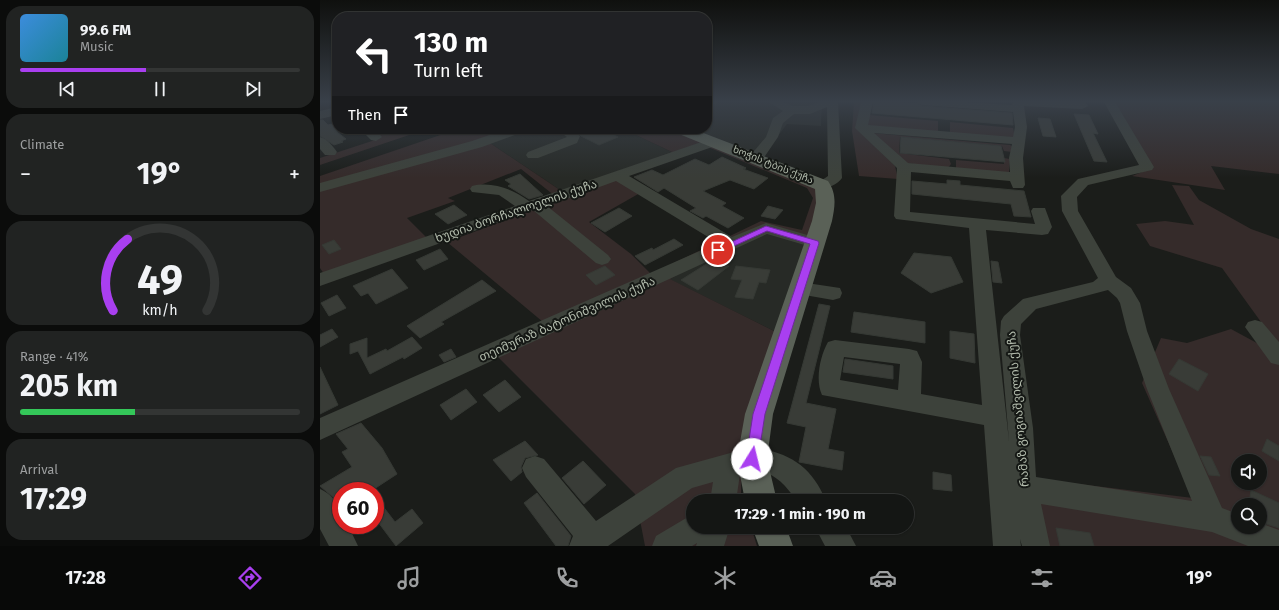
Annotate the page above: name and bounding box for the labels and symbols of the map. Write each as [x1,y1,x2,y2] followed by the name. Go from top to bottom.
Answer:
[731,143,815,187] street label: ხოჭის ტბის ქუჩა
[433,177,599,246] street label: ხუდია ბორჩალოელის ქუჩა
[701,233,735,267] pin
[477,274,658,365] street label: თეიმურაზ ბატონიშვილის ქუჩა
[1004,330,1033,488] street label: რამაზ გოგიაშვილის ქუჩა
[731,438,773,480] position arrow
[332,482,384,534] speed limit sign: 60

